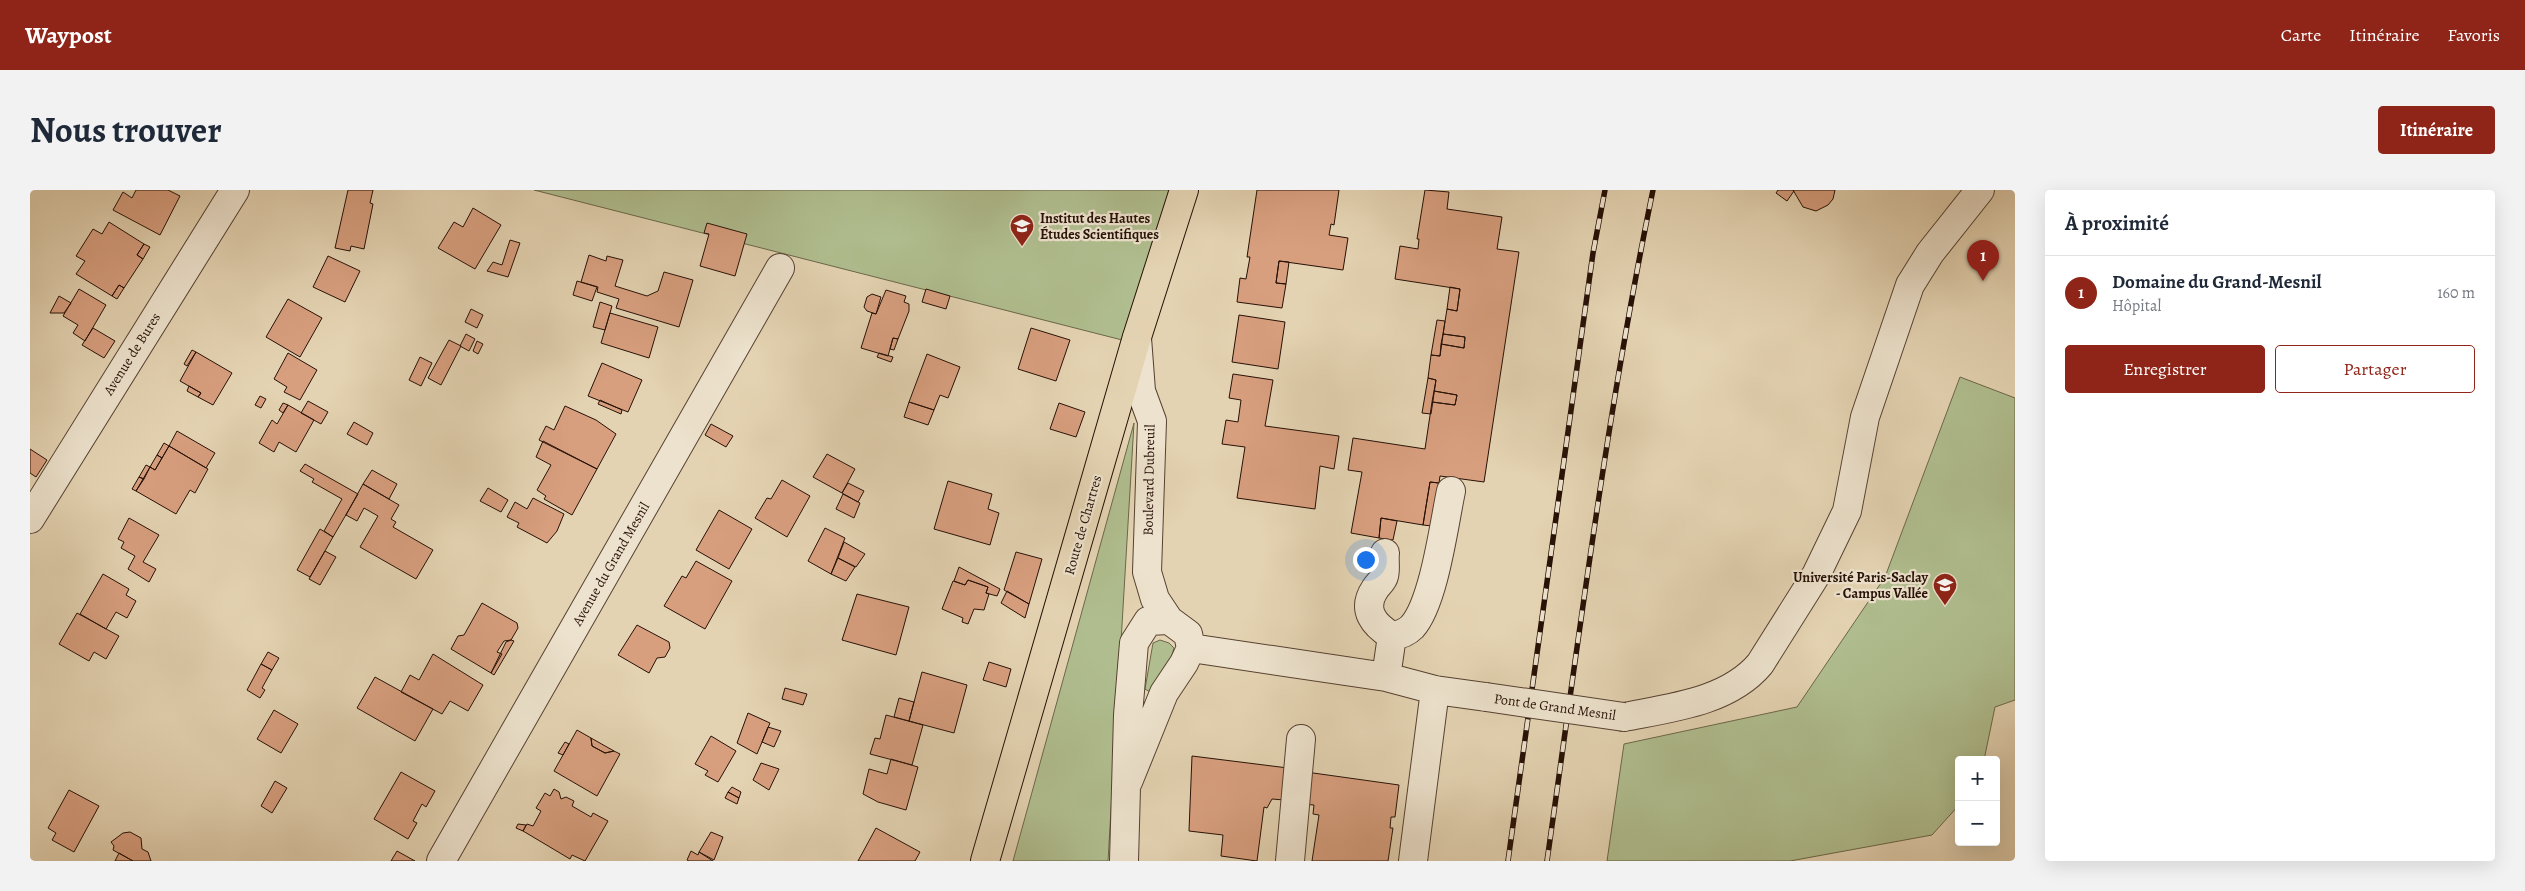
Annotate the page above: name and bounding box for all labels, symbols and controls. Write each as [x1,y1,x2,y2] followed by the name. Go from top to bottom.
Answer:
[25,19,112,51] text: Waypost
[2281,23,2321,47] text: Carte
[2349,23,2420,47] text: Itinéraire
[2448,23,2500,47] text: Favoris
[30,106,222,154] text: Nous trouver
[2378,106,2495,154] button: Itinéraire
[1040,209,1159,244] place label: Institut des Hautes Études Scientifiques
[2065,209,2169,237] text: À proximité
[1009,213,1035,247] school or university icon: Institut des Hautes Études Scientifiques
[1967,240,1999,281] pin: 1
[2112,269,2322,295] text: Domaine du Grand-Mesnil
[2078,282,2084,304] text: 1
[2437,282,2475,304] text: 160 m
[2112,295,2161,317] text: Hôpital
[98,309,165,400] street label: Avenue de Bures
[2065,345,2265,393] button: Enregistrer
[2275,345,2475,393] button: Partager
[1139,424,1159,536] street label: Boulevard Dubreuil
[1060,473,1106,577] street label: Route de Chartres
[567,498,654,630] street label: Avenue du Grand Mesnil
[1353,547,1379,573] your location
[1793,568,1929,603] place label: Université Paris-Saclay - Campus Vallée
[1932,572,1958,606] school or university icon: Université Paris-Saclay - Campus Vallée
[1493,689,1618,725] street label: Pont de Grand Mesnil
[1955,756,2000,846] map controls
[1955,756,2000,801] button: +
[1955,801,2000,846] button: −

